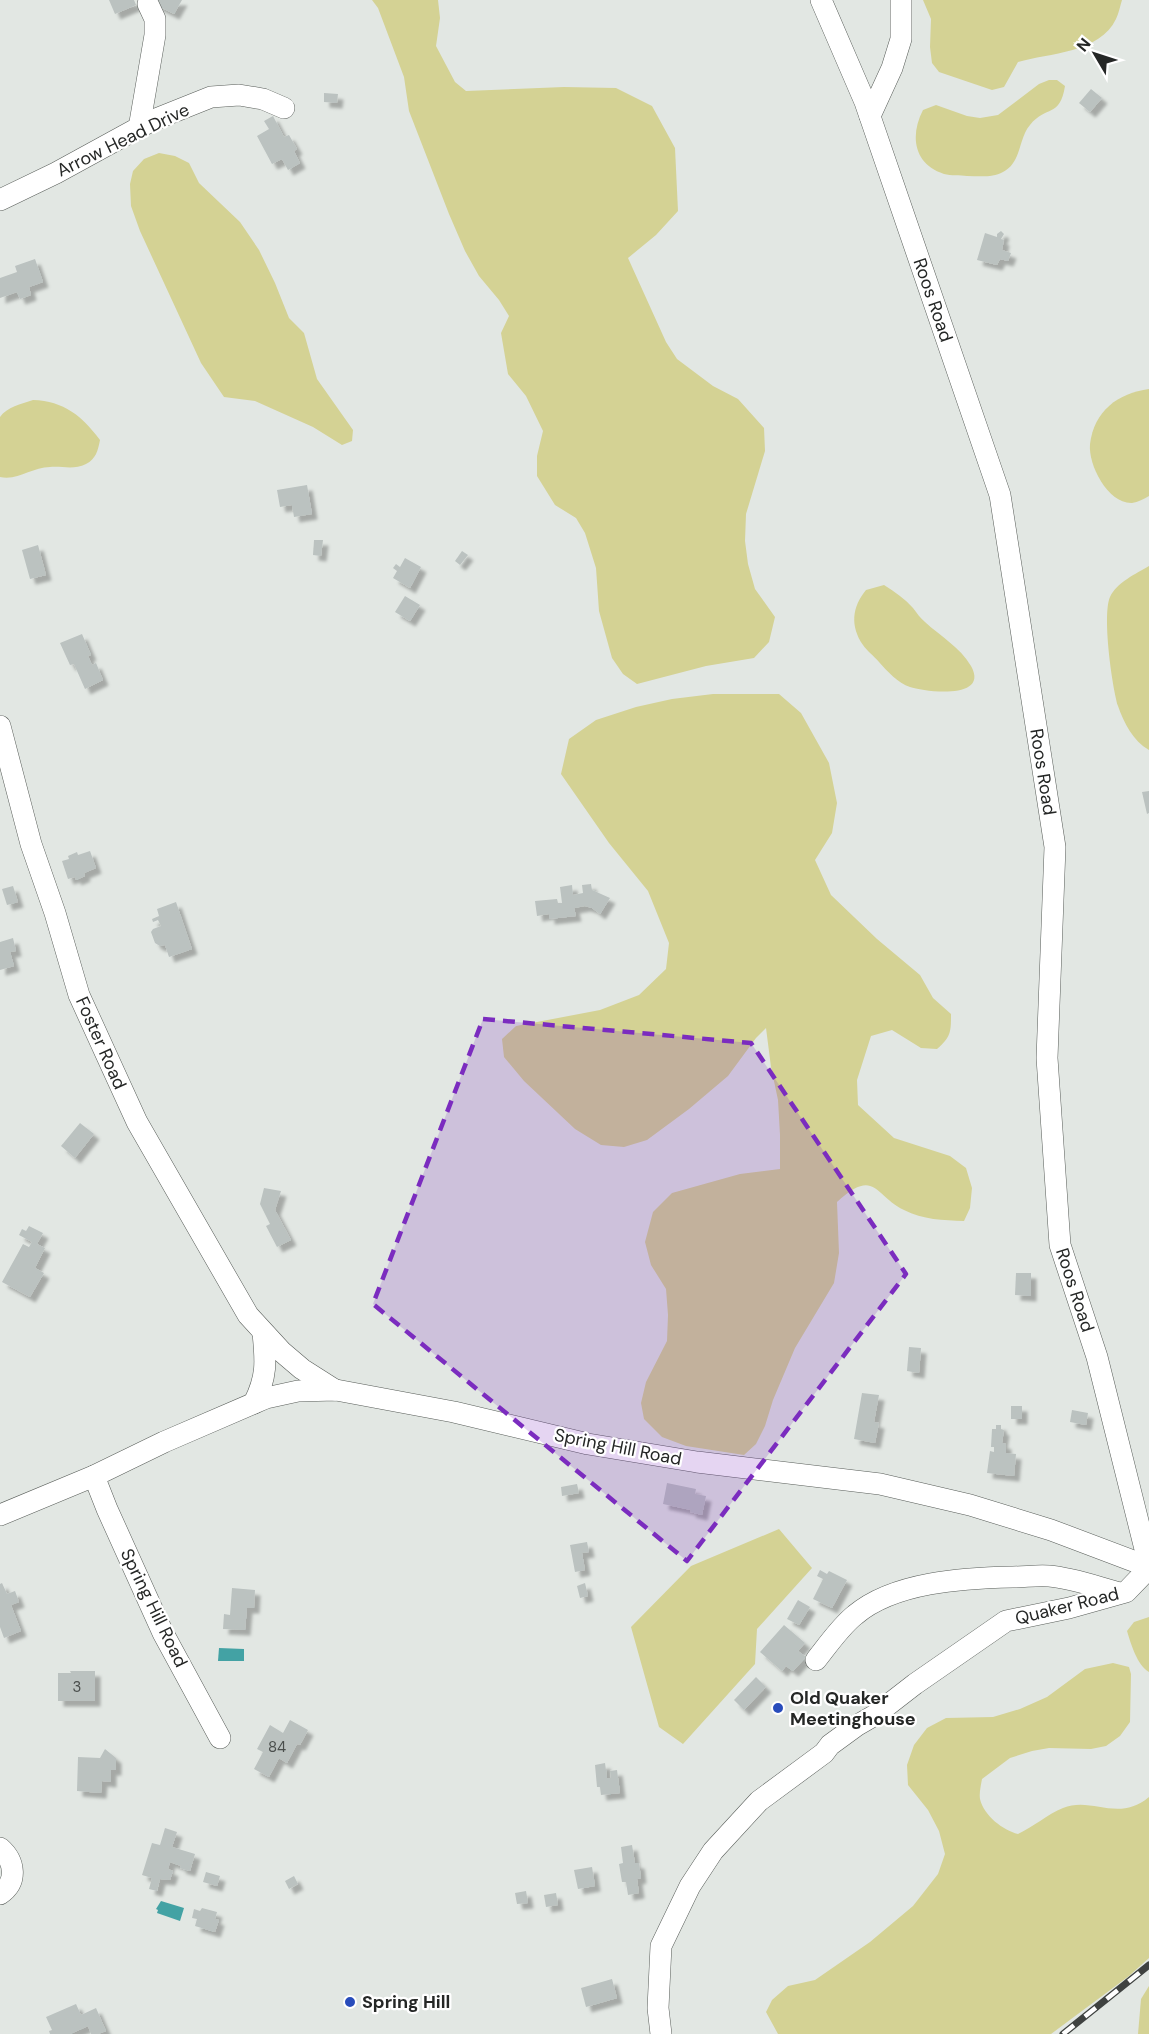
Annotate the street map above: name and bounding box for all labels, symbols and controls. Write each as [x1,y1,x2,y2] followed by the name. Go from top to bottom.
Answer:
[1065,24,1125,84] north arrow
[1072,34,1096,56] text: N
[53,97,193,183] street label: Arrow Head Drive
[907,255,959,345] street label: Roos Road
[1024,727,1062,817] street label: Roos Road
[70,993,132,1093] street label: Foster Road
[1050,1245,1100,1335] street label: Roos Road
[552,1423,684,1471] street label: Spring Hill Road
[115,1545,193,1671] street label: Spring Hill Road
[1013,1582,1121,1630] street label: Quaker Road
[73,1677,81,1697] house number: 3
[790,1686,916,1731] place label: Old Quaker Meetinghouse
[771,1701,785,1715] marker: Old Quaker Meetinghouse
[268,1737,286,1757] house number: 84
[362,1990,450,2014] place label: Spring Hill
[343,1995,357,2009] marker: Spring Hill

